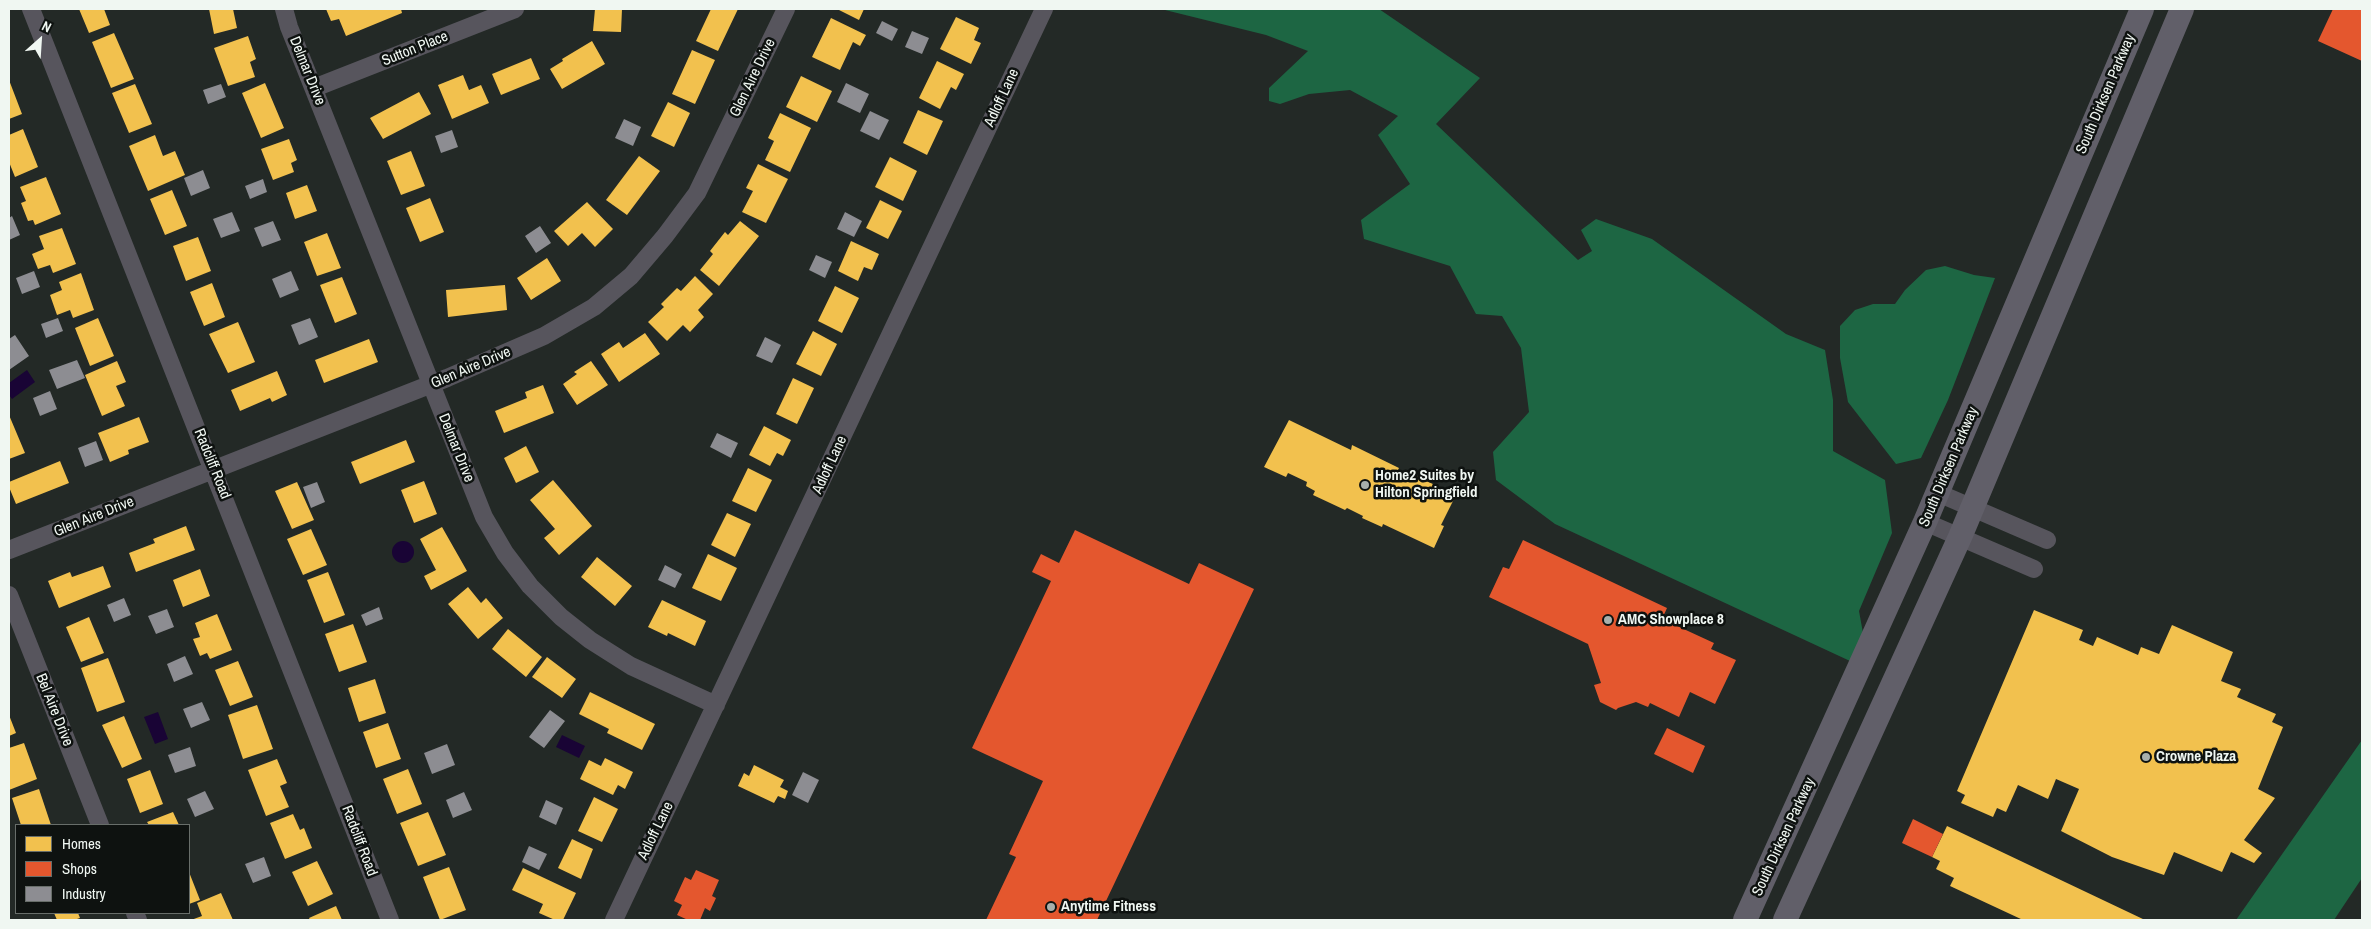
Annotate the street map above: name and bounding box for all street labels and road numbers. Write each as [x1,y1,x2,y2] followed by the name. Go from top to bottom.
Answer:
[379,28,451,70] street label: Sutton Place
[2073,31,2139,157] street label: South Dirksen Parkway
[285,34,329,108] street label: Delmar Drive
[726,36,780,120] street label: Glen Aire Drive
[981,66,1023,130] street label: Adloff Lane
[428,343,514,393] street label: Glen Aire Drive
[1916,404,1982,530] street label: South Dirksen Parkway
[434,411,478,485] street label: Delmar Drive
[190,426,234,502] street label: Radcliff Road
[809,433,851,497] street label: Adloff Lane
[51,493,137,541] street label: Glen Aire Drive
[31,671,77,749] street label: Bel Aire Drive
[1749,775,1819,899] street label: South Dirksen Parkway
[634,799,678,863] street label: Adloff Lane
[337,803,381,879] street label: Radcliff Road

